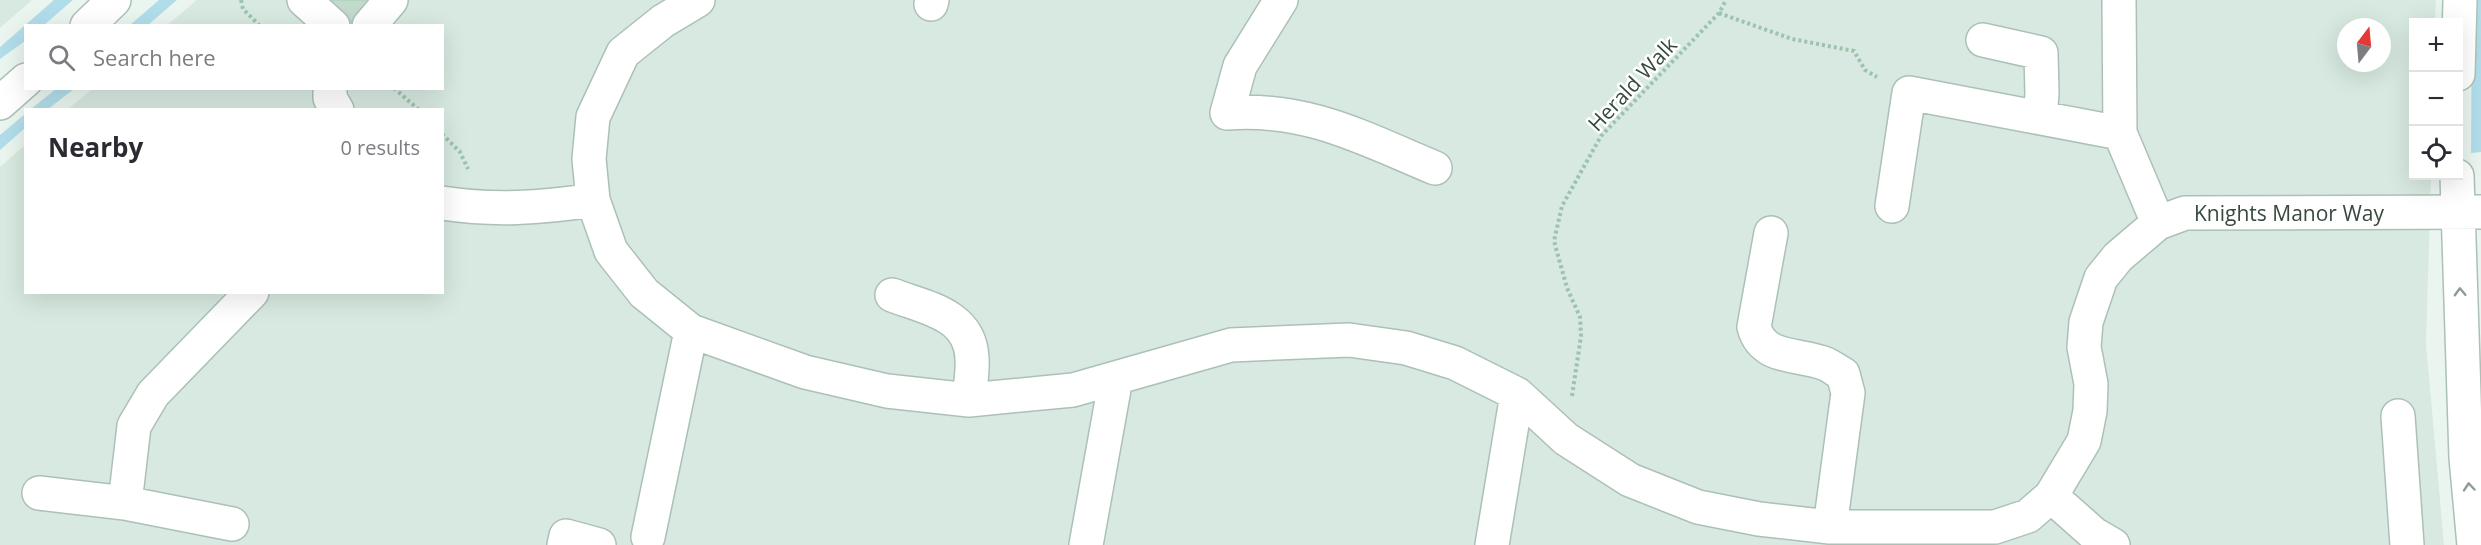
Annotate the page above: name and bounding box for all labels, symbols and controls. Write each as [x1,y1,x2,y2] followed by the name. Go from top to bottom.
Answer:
[2337,18,2391,72] north arrow
[2409,18,2463,180] map controls
[2409,18,2463,72] button: +
[24,24,444,90] search box
[1581,31,1683,137] street label: Herald Walk
[45,41,78,74] icon: search
[93,42,216,72] text: Search here
[2409,72,2463,126] button: −
[2409,126,2463,180] button: locate
[48,129,143,165] text: Nearby
[340,134,420,161] text: 0 results
[2194,199,2384,227] street label: Knights Manor Way
[2453,288,2466,297] one-way arrow
[2463,482,2476,491] one-way arrow

